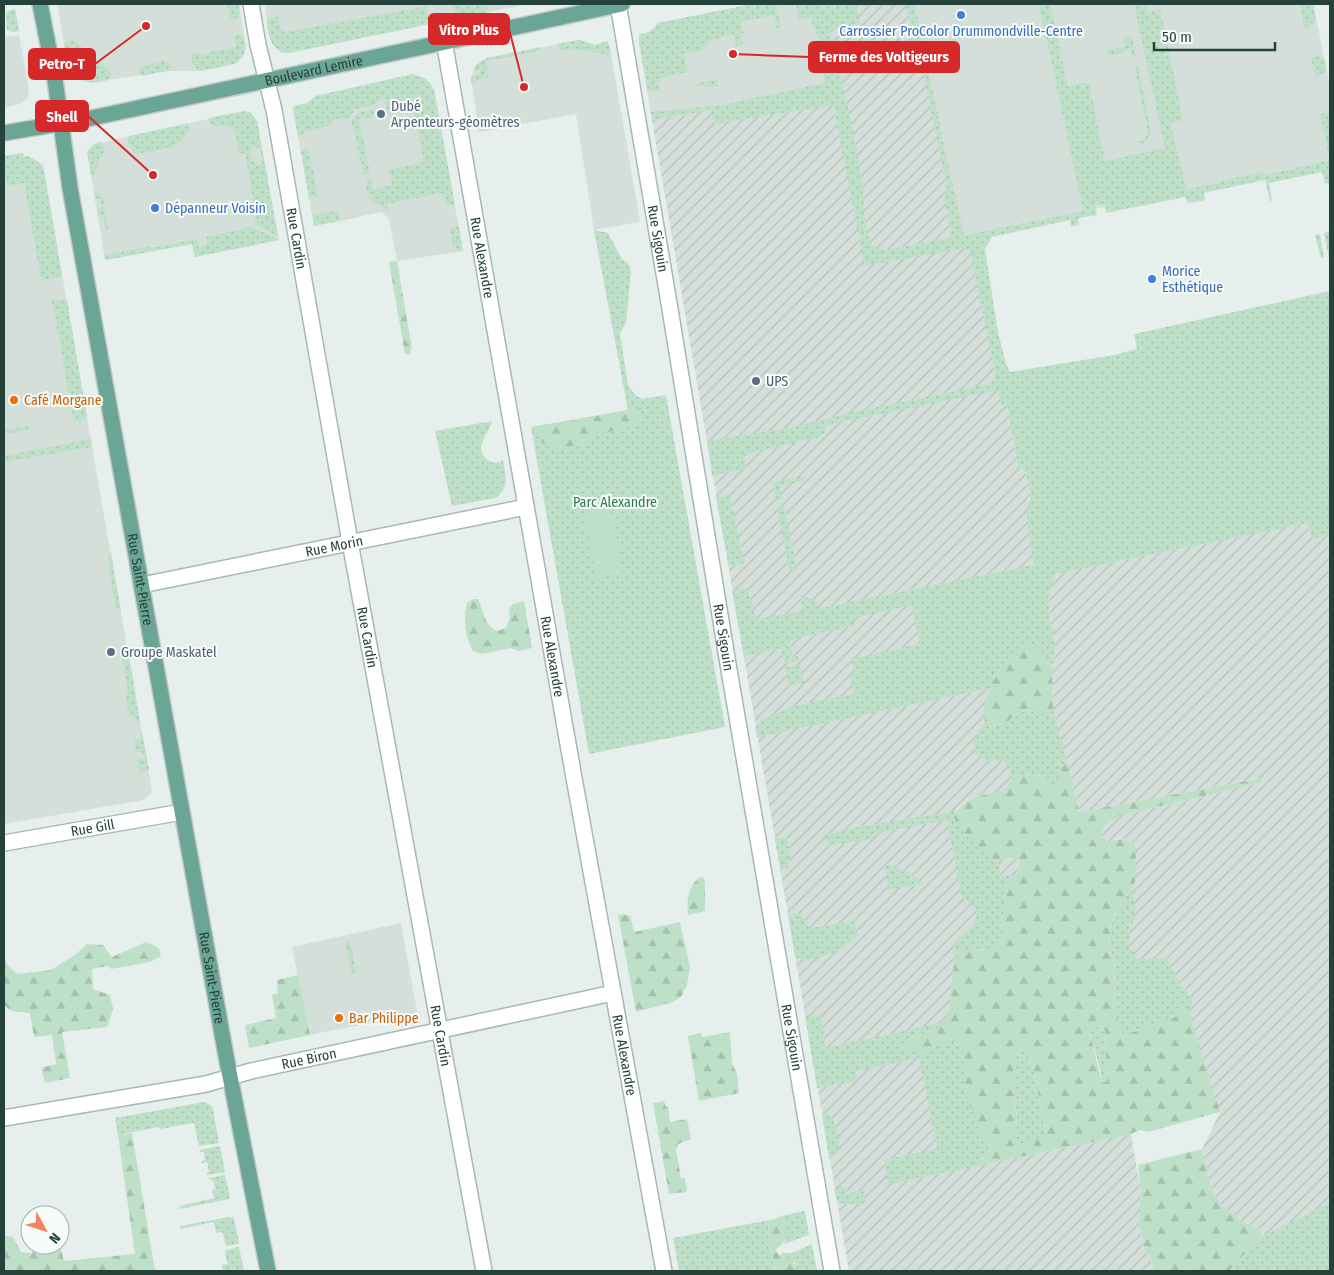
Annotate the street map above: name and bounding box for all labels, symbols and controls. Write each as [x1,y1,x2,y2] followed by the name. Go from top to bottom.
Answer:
[955,9,967,21] marker: Carrossier ProColor Drummondville-Centre
[429,14,509,44] callout: Vitro Plus
[1154,20,1275,52] scale bar
[438,21,499,39] text: Vitro Plus
[839,23,1083,40] place label: Carrossier ProColor Drummondville-Centre
[1162,28,1192,46] text: 50 m
[809,42,959,72] callout: Ferme des Voltigeurs
[819,48,949,66] text: Ferme des Voltigeurs
[29,49,95,79] callout: Petro-T
[263,51,364,89] street label: Boulevard Lemire
[39,55,86,73] text: Petro-T
[391,98,520,131] place label: Dubé Arpenteurs-géomètres
[36,101,88,131] callout: Shell
[46,108,79,126] text: Shell
[375,108,387,120] marker: Dubé Arpenteurs-géomètres
[165,200,266,217] place label: Dépanneur Voisin
[149,202,161,214] marker: Dépanneur Voisin
[644,204,672,273] street label: Rue Sigouin
[283,206,310,270] street label: Rue Cardin
[467,216,498,300] street label: Rue Alexandre
[1162,263,1223,296] place label: Morice Esthétique
[1146,273,1158,285] marker: Morice Esthétique
[766,373,788,390] place label: UPS
[750,375,762,387] marker: UPS
[24,392,102,409] place label: Café Morgane
[8,394,20,406] marker: Café Morgane
[573,494,657,511] park label: Parc Alexandre
[124,532,157,627] street label: Rue Saint-Pierre
[304,532,364,560] street label: Rue Morin
[710,602,737,672] street label: Rue Sigouin
[354,605,381,669] street label: Rue Cardin
[537,615,568,698] street label: Rue Alexandre
[121,644,217,661] place label: Groupe Maskatel
[105,646,117,658] marker: Groupe Maskatel
[69,815,116,840] street label: Rue Gill
[195,930,229,1025] street label: Rue Saint-Pierre
[778,1003,806,1072] street label: Rue Sigouin
[427,1004,455,1068] street label: Rue Cardin
[349,1010,419,1027] place label: Bar Philippe
[333,1012,345,1024] marker: Bar Philippe
[609,1013,640,1097] street label: Rue Alexandre
[280,1044,338,1073] street label: Rue Biron
[20,1205,70,1255] north arrow
[45,1229,64,1247] text: N

